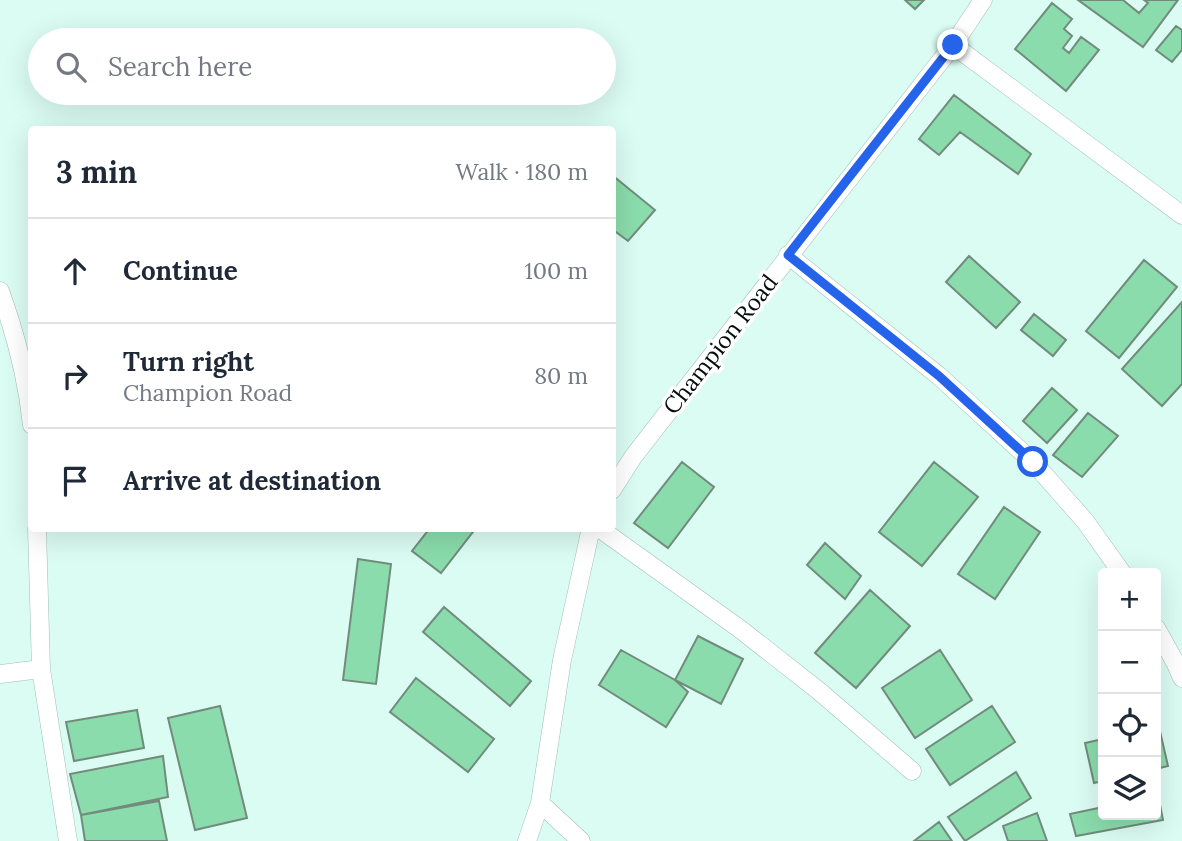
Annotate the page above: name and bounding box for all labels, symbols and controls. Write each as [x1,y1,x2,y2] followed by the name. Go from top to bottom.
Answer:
[28,28,616,105] search box
[937,29,968,60] route end
[52,48,90,86] icon: search
[108,50,252,83] text: Search here
[56,153,137,191] text: 3 min
[455,157,588,186] text: Walk · 180 m
[56,252,94,290] icon: ahead
[123,254,238,287] text: Continue
[524,256,588,285] text: 100 m
[656,268,784,420] street label: Champion Road
[123,345,254,378] text: Turn right
[56,357,94,395] icon: right
[534,361,588,390] text: 80 m
[123,378,292,407] text: Champion Road
[1017,446,1048,477] route start
[56,462,94,500] icon: arrive
[123,464,381,497] text: Arrive at destination
[1098,568,1161,820] map controls
[1098,568,1161,631] button: +
[1098,631,1161,694] button: −
[1098,694,1161,757] button: locate
[1098,757,1161,820] button: layers

